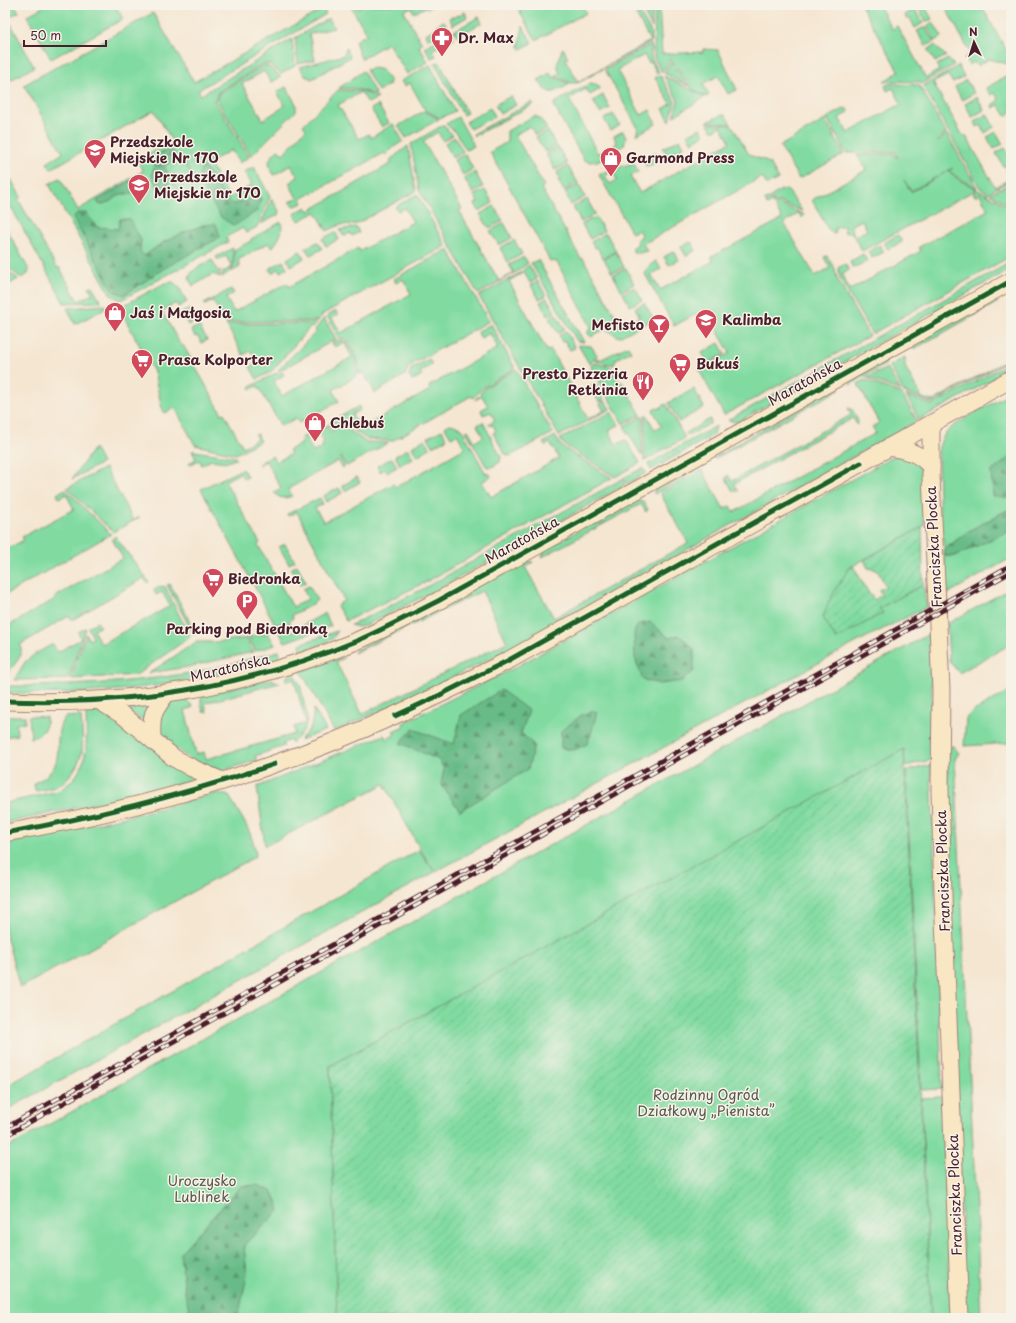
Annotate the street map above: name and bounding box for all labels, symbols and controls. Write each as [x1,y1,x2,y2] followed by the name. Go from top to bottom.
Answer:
[24,22,106,48] scale bar
[954,22,994,62] north arrow
[968,23,978,40] text: N
[429,25,455,58] pharmacy icon: Dr. Max
[30,26,61,44] text: 50 m
[458,27,514,48] place label: Dr. Max
[110,131,219,168] place label: Przedszkole Miejskie Nr 170
[82,137,108,170] school or university icon: Przedszkole Miejskie Nr 170
[598,145,624,178] shop icon: Garmond Press
[626,147,734,168] place label: Garmond Press
[154,166,261,203] place label: Przedszkole Miejskie nr 170
[126,172,152,205] school or university icon: Przedszkole Miejskie nr 170
[102,300,128,333] shop icon: Jaś i Małgosia
[130,302,232,323] place label: Jaś i Małgosia
[693,307,719,340] school or university icon: Kalimba
[722,309,782,330] place label: Kalimba
[646,312,672,345] bar icon: Mefisto
[592,314,644,335] place label: Mefisto
[129,347,155,380] supermarket icon: Prasa Kolporter
[158,349,273,370] place label: Prasa Kolporter
[667,351,693,384] supermarket icon: Bukuś
[764,352,846,411] street label: Maratońska
[696,353,739,374] place label: Bukuś
[522,363,628,400] place label: Presto Pizzeria Retkinia
[630,369,656,402] restaurant icon: Presto Pizzeria Retkinia
[302,410,328,443] shop icon: Chlebuś
[330,412,384,433] place label: Chlebuś
[920,485,947,608] street label: Franciszka Plocka
[481,510,563,569] street label: Maratońska
[200,566,226,599] supermarket icon: Biedronka
[228,568,301,589] place label: Biedronka
[234,588,260,621] parking icon: Parking pod Biedronką
[166,618,328,639] place label: Parking pod Biedronką
[188,648,272,687] street label: Maratońska
[930,810,955,932] street label: Franciszka Plocka
[637,1084,775,1121] park label: Rodzinny Ogród Działkowy „Pienista”
[942,1134,967,1256] street label: Franciszka Plocka
[167,1170,237,1207] park label: Uroczysko Lublinek

